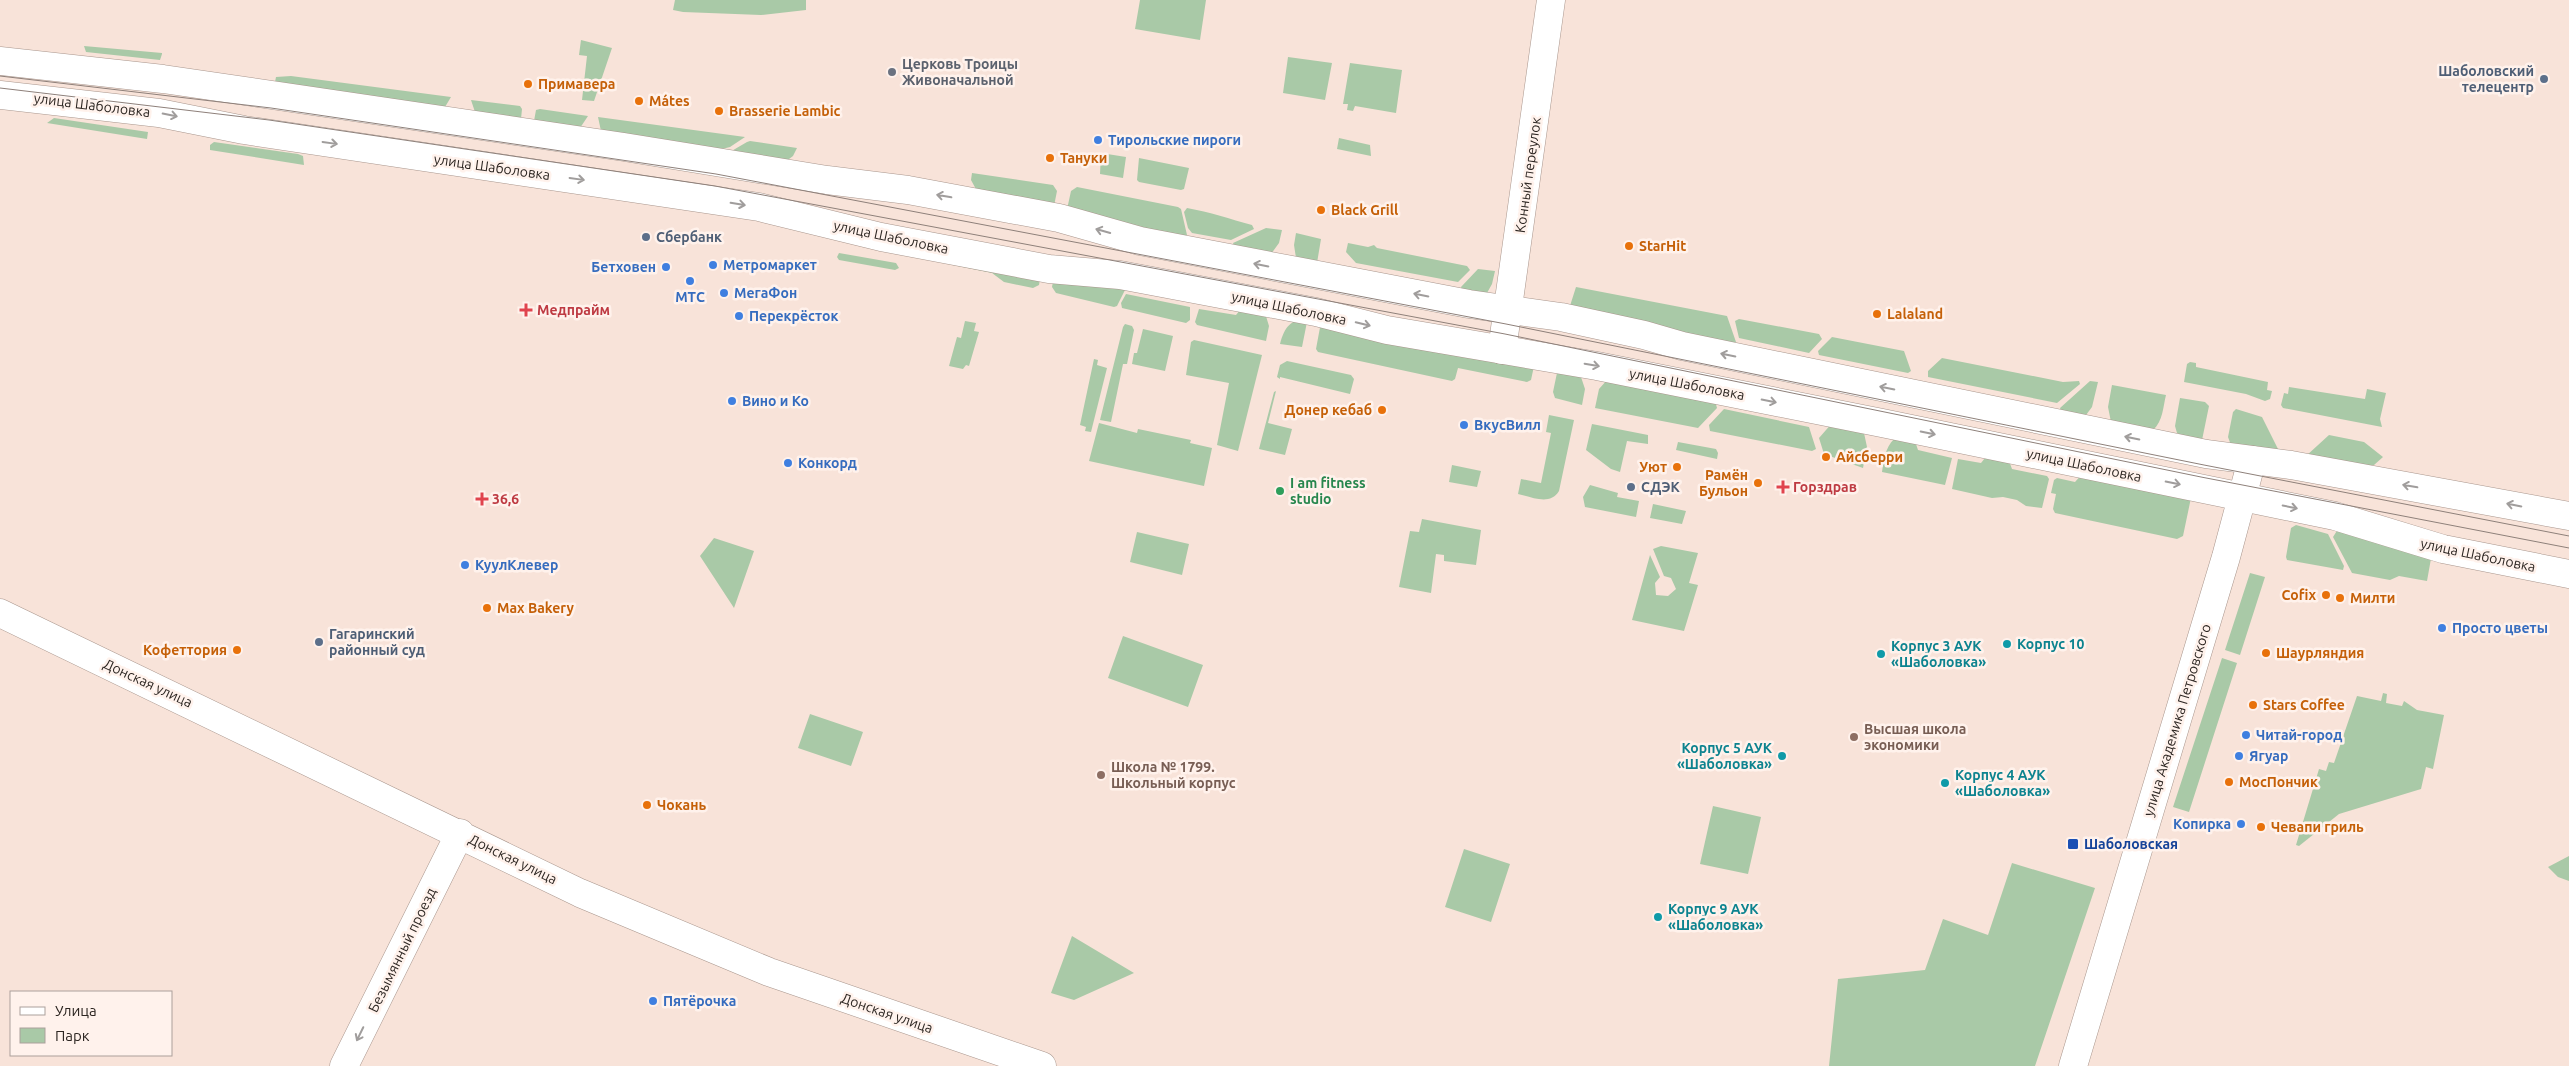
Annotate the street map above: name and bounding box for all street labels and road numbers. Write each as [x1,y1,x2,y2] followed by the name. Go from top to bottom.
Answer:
[33,90,151,120] street label: улица Шаболовка
[1512,116,1544,234] street label: Конный переулок
[433,151,551,183] street label: улица Шаболовка
[832,217,950,257] street label: улица Шаболовка
[1230,288,1348,328] street label: улица Шаболовка
[1628,365,1746,403] street label: улица Шаболовка
[2025,445,2143,485] street label: улица Шаболовка
[2419,535,2537,575] street label: улица Шаболовка
[2140,622,2214,818] street label: улица Академика Петровского
[101,655,195,711] street label: Донская улица
[466,831,560,887] street label: Донская улица
[365,885,439,1015] street label: Безымянный проезд
[839,990,935,1036] street label: Донская улица

